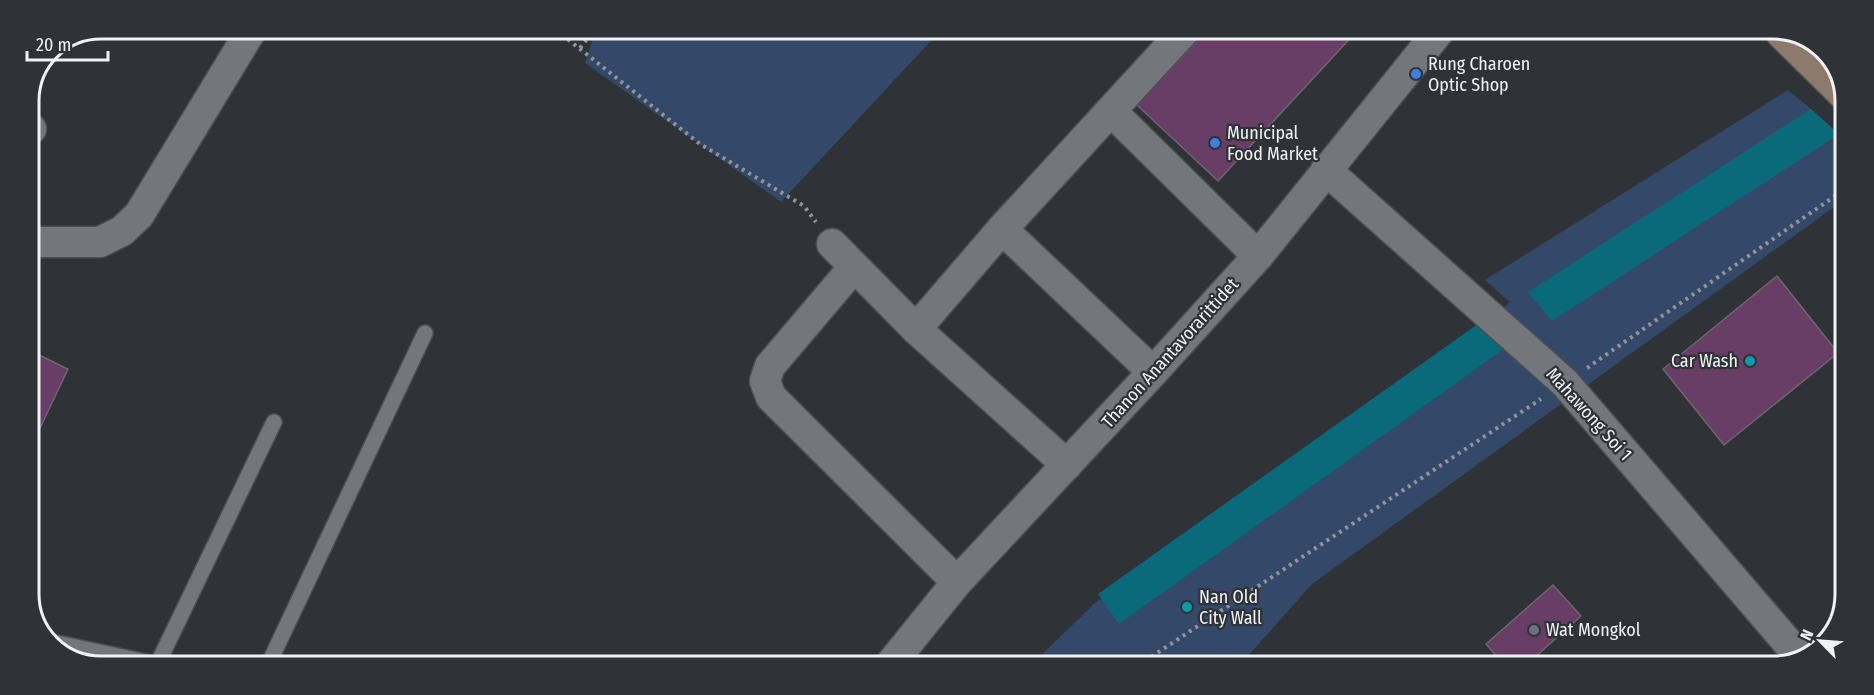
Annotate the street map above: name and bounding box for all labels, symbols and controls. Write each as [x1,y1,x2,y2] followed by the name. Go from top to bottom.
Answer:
[27,24,108,62] scale bar
[36,34,71,56] text: 20 m
[1428,53,1530,96] place label: Rung Charoen Optic Shop
[1409,67,1423,81] marker: Rung Charoen Optic Shop
[1227,122,1318,165] place label: Municipal Food Market
[1208,136,1222,150] marker: Municipal Food Market
[1097,273,1243,433] street label: Thanon Anantavorarittidet
[1671,350,1738,372] place label: Car Wash
[1743,354,1757,368] marker: Car Wash
[1542,363,1636,465] street label: Mahawong Soi 1
[1199,586,1262,629] place label: Nan Old City Wall
[1180,600,1194,614] marker: Nan Old City Wall
[1790,611,1850,671] north arrow
[1546,619,1641,641] place label: Wat Mongkol
[1527,623,1541,637] marker: Wat Mongkol
[1796,627,1817,643] text: N

